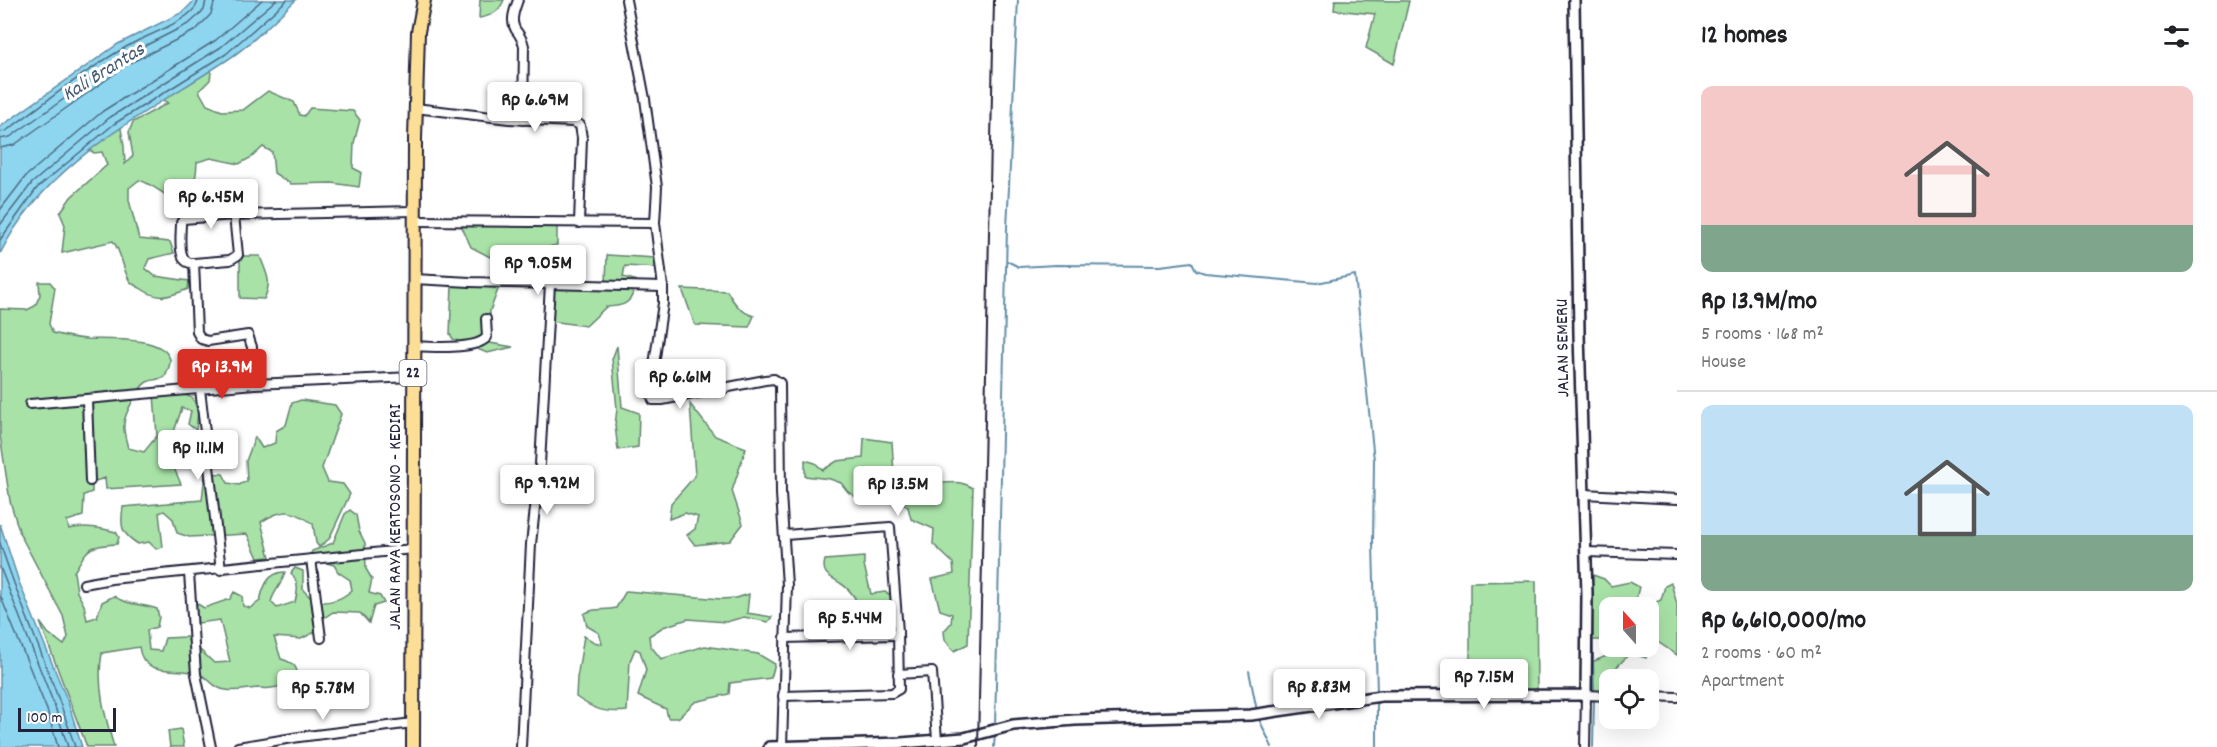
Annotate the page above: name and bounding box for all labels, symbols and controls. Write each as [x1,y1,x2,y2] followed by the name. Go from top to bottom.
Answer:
[1701,18,1788,55] text: 12 homes
[2160,20,2193,53] icon: filters
[57,36,151,109] water label: Kali Brantas
[473,82,597,133] pin: Rp 6.69M
[501,87,569,115] text: Rp 6.69M
[1893,125,2001,233] icon: home
[149,179,273,230] pin: Rp 6.45M
[178,184,244,212] text: Rp 6.45M
[476,245,600,296] pin: Rp 9.05M
[504,250,572,278] text: Rp 9.05M
[1701,284,1817,321] text: Rp 13.9M/mo
[1551,298,1577,398] street label: JALAN SEMERU
[1701,321,1824,349] text: 5 rooms · 168 m²
[160,349,284,400] pin: Rp 13.9M
[1701,349,1746,377] text: House
[192,354,253,382] text: Rp 13.9M
[618,359,742,410] pin: Rp 6.61M
[400,360,426,386] road number: 22
[649,364,711,392] text: Rp 6.61M
[384,404,409,630] street label: JALAN RAYA KERTOSONO - KEDIRI
[136,430,260,481] pin: Rp 11.1M
[172,435,224,463] text: Rp 11.1M
[1893,444,2001,552] icon: home
[485,465,609,516] pin: Rp 9.92M
[836,466,960,517] pin: Rp 13.5M
[514,470,580,498] text: Rp 9.92M
[867,471,929,499] text: Rp 13.5M
[1599,597,1659,657] north arrow
[1599,597,1659,729] map controls
[788,600,912,651] pin: Rp 5.44M
[1701,603,1866,640] text: Rp 6,610,000/mo
[818,605,882,633] text: Rp 5.44M
[1701,640,1822,668] text: 2 rooms · 60 m²
[1422,659,1546,710] pin: Rp 7.15M
[1454,664,1514,692] text: Rp 7.15M
[1701,668,1784,696] text: Apartment
[1257,669,1381,720] pin: Rp 8.83M
[1599,669,1659,729] button: locate
[261,670,385,721] pin: Rp 5.78M
[1287,674,1351,702] text: Rp 8.83M
[291,675,355,703] text: Rp 5.78M
[18,705,116,732] scale bar
[27,707,63,730] text: 100 m

